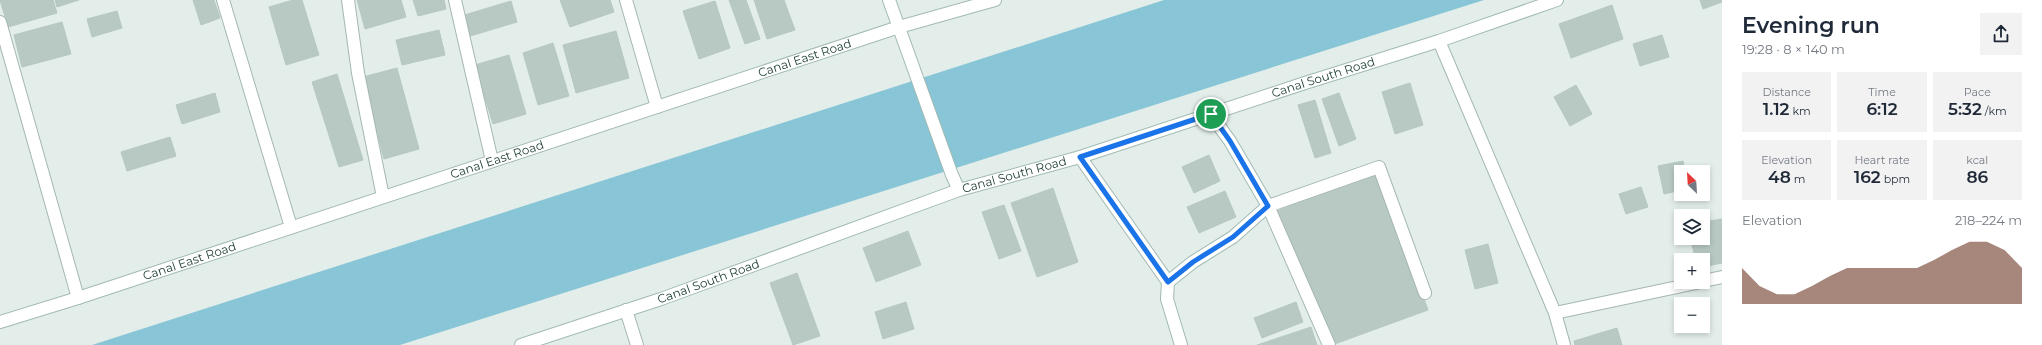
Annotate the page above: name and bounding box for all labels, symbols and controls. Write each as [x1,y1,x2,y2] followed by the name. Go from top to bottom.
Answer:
[1742,12,1880,39] text: Evening run
[1980,13,2022,55] button: share
[756,35,853,80] street label: Canal East Road
[1742,41,1845,57] text: 19:28 · 8 × 140 m
[1269,54,1377,101] street label: Canal South Road
[1763,85,1811,99] text: Distance
[1868,85,1896,99] text: Time
[1964,85,1991,99] text: Pace
[1194,97,1228,131] pin
[1763,99,1790,119] text: 1.12
[1866,99,1898,119] text: 6:12
[1948,99,1982,119] text: 5:32
[1200,103,1222,125] icon: arrive
[1790,104,1811,118] text: km
[1982,104,2007,118] text: /km
[448,137,546,182] street label: Canal East Road
[960,153,1068,196] street label: Canal South Road
[1761,153,1812,167] text: Elevation
[1854,153,1910,167] text: Heart rate
[1966,153,1988,167] text: kcal
[1674,165,1710,201] north arrow
[1674,165,1710,333] map controls
[1768,167,1791,187] text: 48
[1854,167,1881,187] text: 162
[1966,167,1988,187] text: 86
[1791,172,1805,186] text: m
[1881,172,1910,186] text: bpm
[1674,209,1710,245] button: layers
[1742,212,1802,228] text: Elevation
[1955,212,2022,228] text: 218–224 m
[141,238,238,283] street label: Canal East Road
[1674,253,1710,289] button: +
[655,256,762,307] street label: Canal South Road
[1674,297,1710,333] button: −

